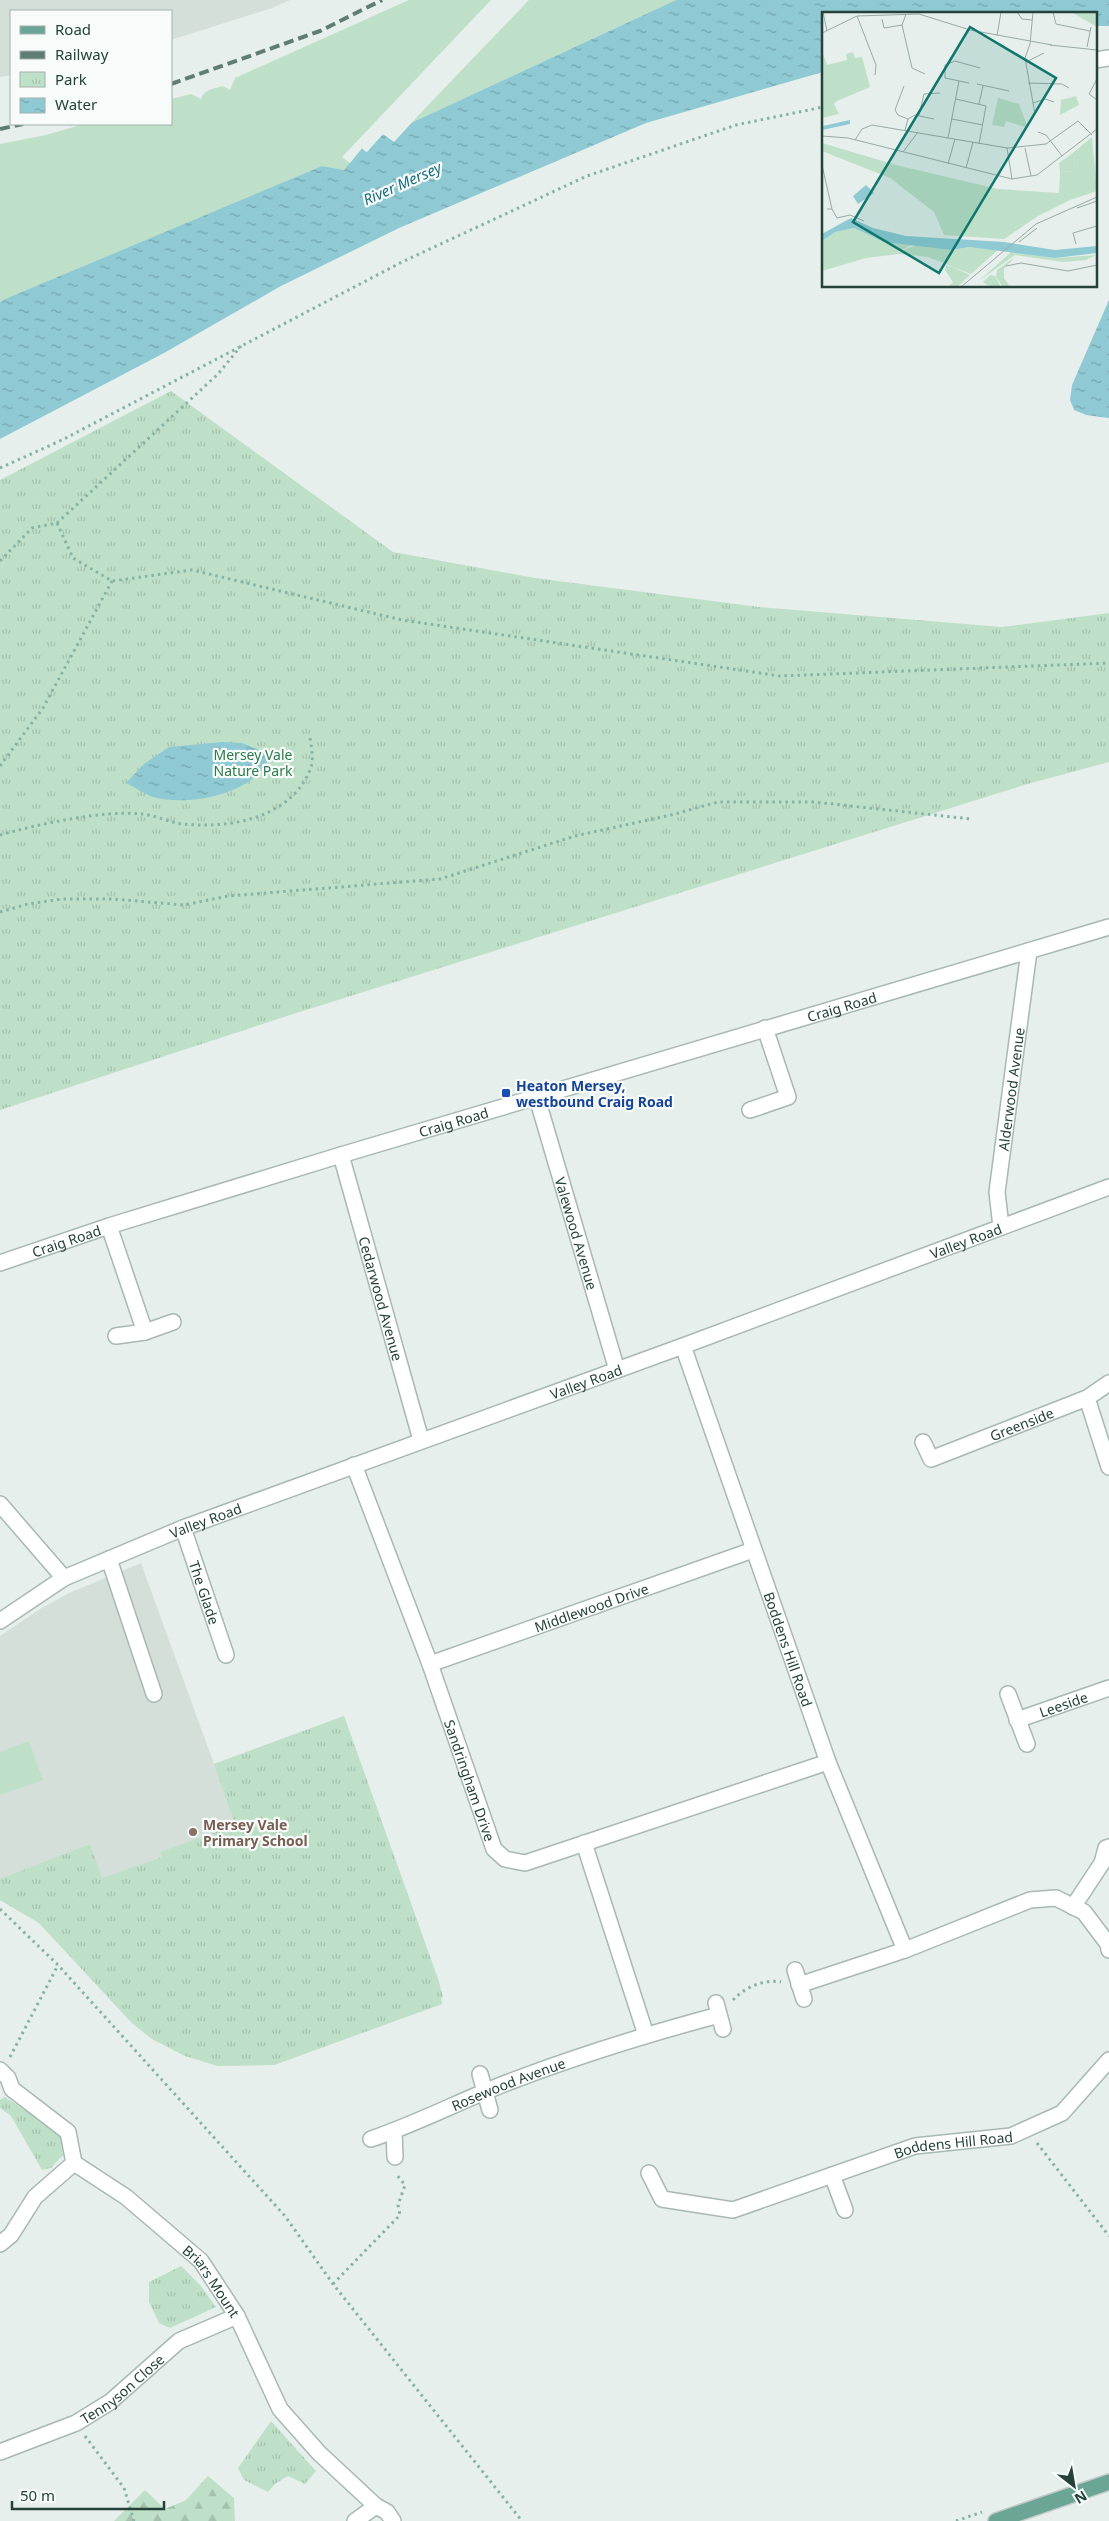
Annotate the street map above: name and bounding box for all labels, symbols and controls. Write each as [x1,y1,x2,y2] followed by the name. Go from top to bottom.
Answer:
[10,10,172,125] legend
[822,12,1096,288] inset map
[55,19,91,39] text: Road
[55,44,109,64] text: Railway
[55,69,87,89] text: Park
[55,94,97,114] text: Water
[360,156,445,209] water label: River Mersey
[214,745,293,780] park label: Mersey Vale Nature Park
[805,987,879,1026] street label: Craig Road
[993,1026,1028,1152] street label: Alderwood Avenue
[516,1076,673,1111] place label: Heaton Mersey, westbound Craig Road
[500,1087,512,1099] marker: Heaton Mersey, westbound Craig Road
[416,1102,491,1141] street label: Craig Road
[551,1175,602,1292] street label: Valewood Avenue
[927,1218,1004,1263] street label: Valley Road
[29,1220,103,1261] street label: Craig Road
[355,1234,408,1363] street label: Cedarwood Avenue
[547,1360,625,1403] street label: Valley Road
[987,1403,1056,1445] street label: Greenside
[167,1498,244,1542] street label: Valley Road
[185,1558,224,1627] street label: The Glade
[532,1578,651,1636] street label: Middlewood Drive
[760,1589,817,1709] street label: Boddens Hill Road
[1037,1687,1090,1721] street label: Leeside
[440,1717,500,1844] street label: Sandringham Drive
[203,1815,308,1850] place label: Mersey Vale Primary School
[187,1826,199,1838] marker: Mersey Vale Primary School
[448,2053,568,2115] street label: Rosewood Avenue
[891,2126,1014,2162] street label: Boddens Hill Road
[179,2240,245,2321] street label: Briars Mount
[77,2349,168,2428] street label: Tennyson Close
[1049,2461,1099,2511] north arrow
[12,2478,165,2510] scale bar
[20,2485,55,2505] text: 50 m
[1071,2486,1091,2509] text: N

